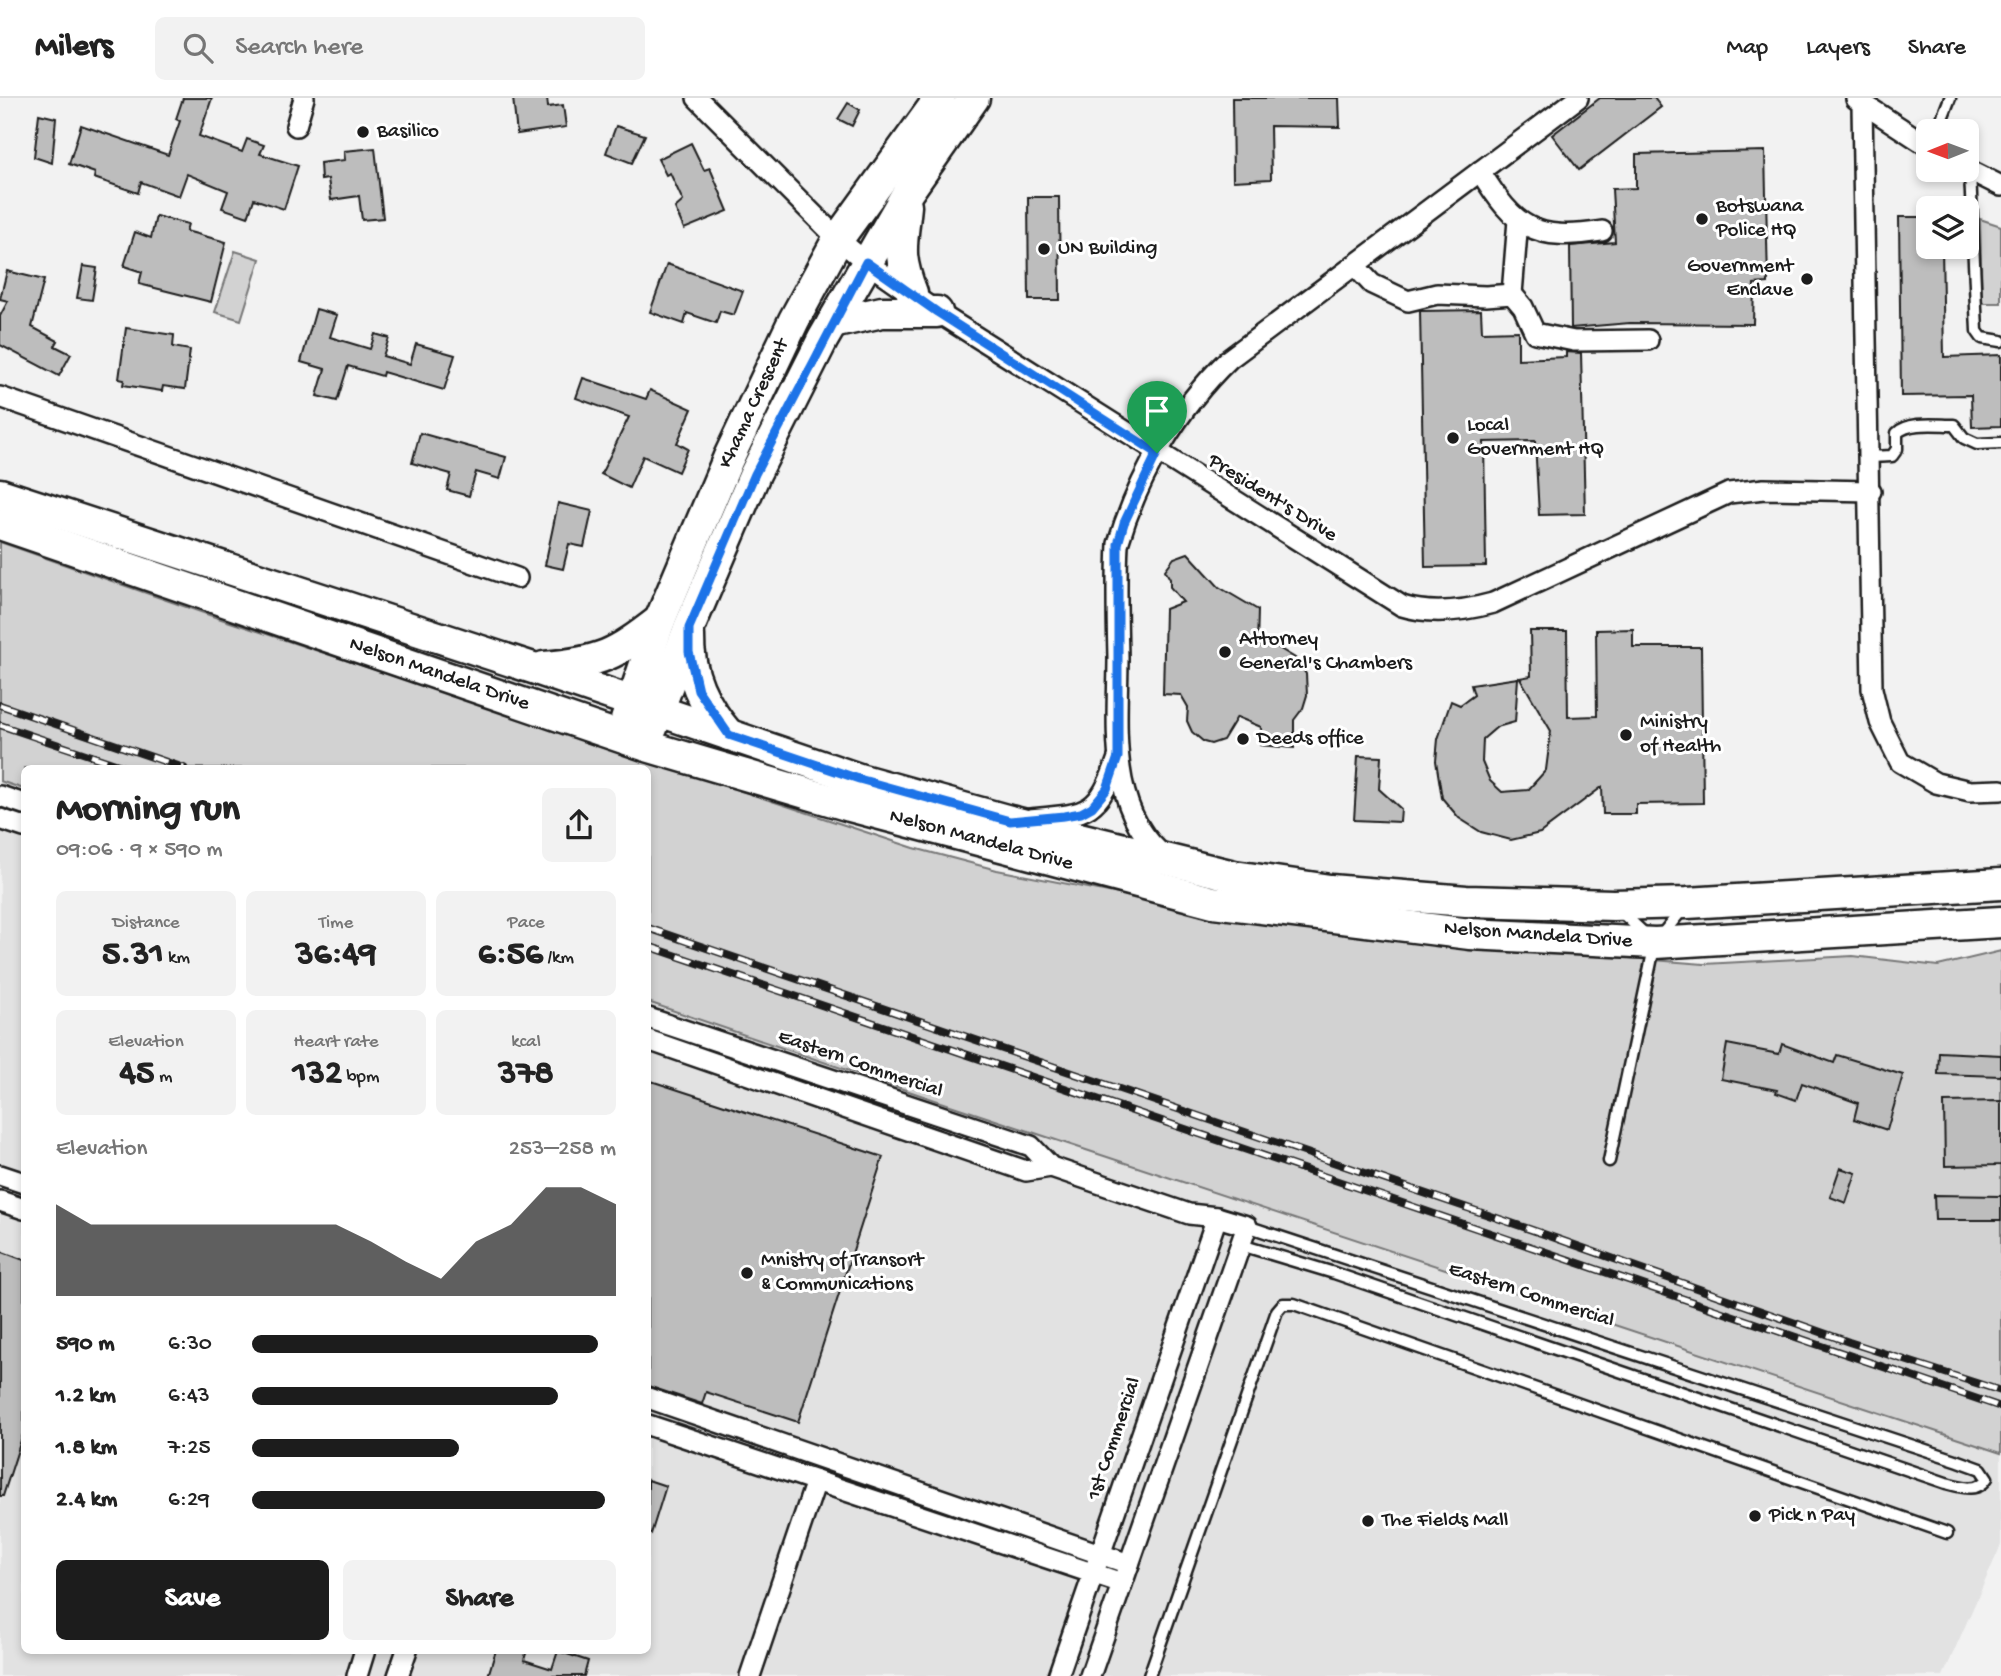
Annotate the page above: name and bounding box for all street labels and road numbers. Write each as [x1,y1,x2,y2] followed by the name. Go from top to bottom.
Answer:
[714,333,797,473] street label: Khama Crescent
[1202,449,1342,549] street label: President's Drive
[346,632,534,718] street label: Nelson Mandela Drive
[886,804,1077,878] street label: Nelson Mandela Drive
[1443,917,1634,955] street label: Nelson Mandela Drive
[774,1025,946,1105] street label: Eastern Commercial
[1445,1257,1617,1335] street label: Eastern Commercial
[1082,1374,1148,1505] street label: 1st Commercial

